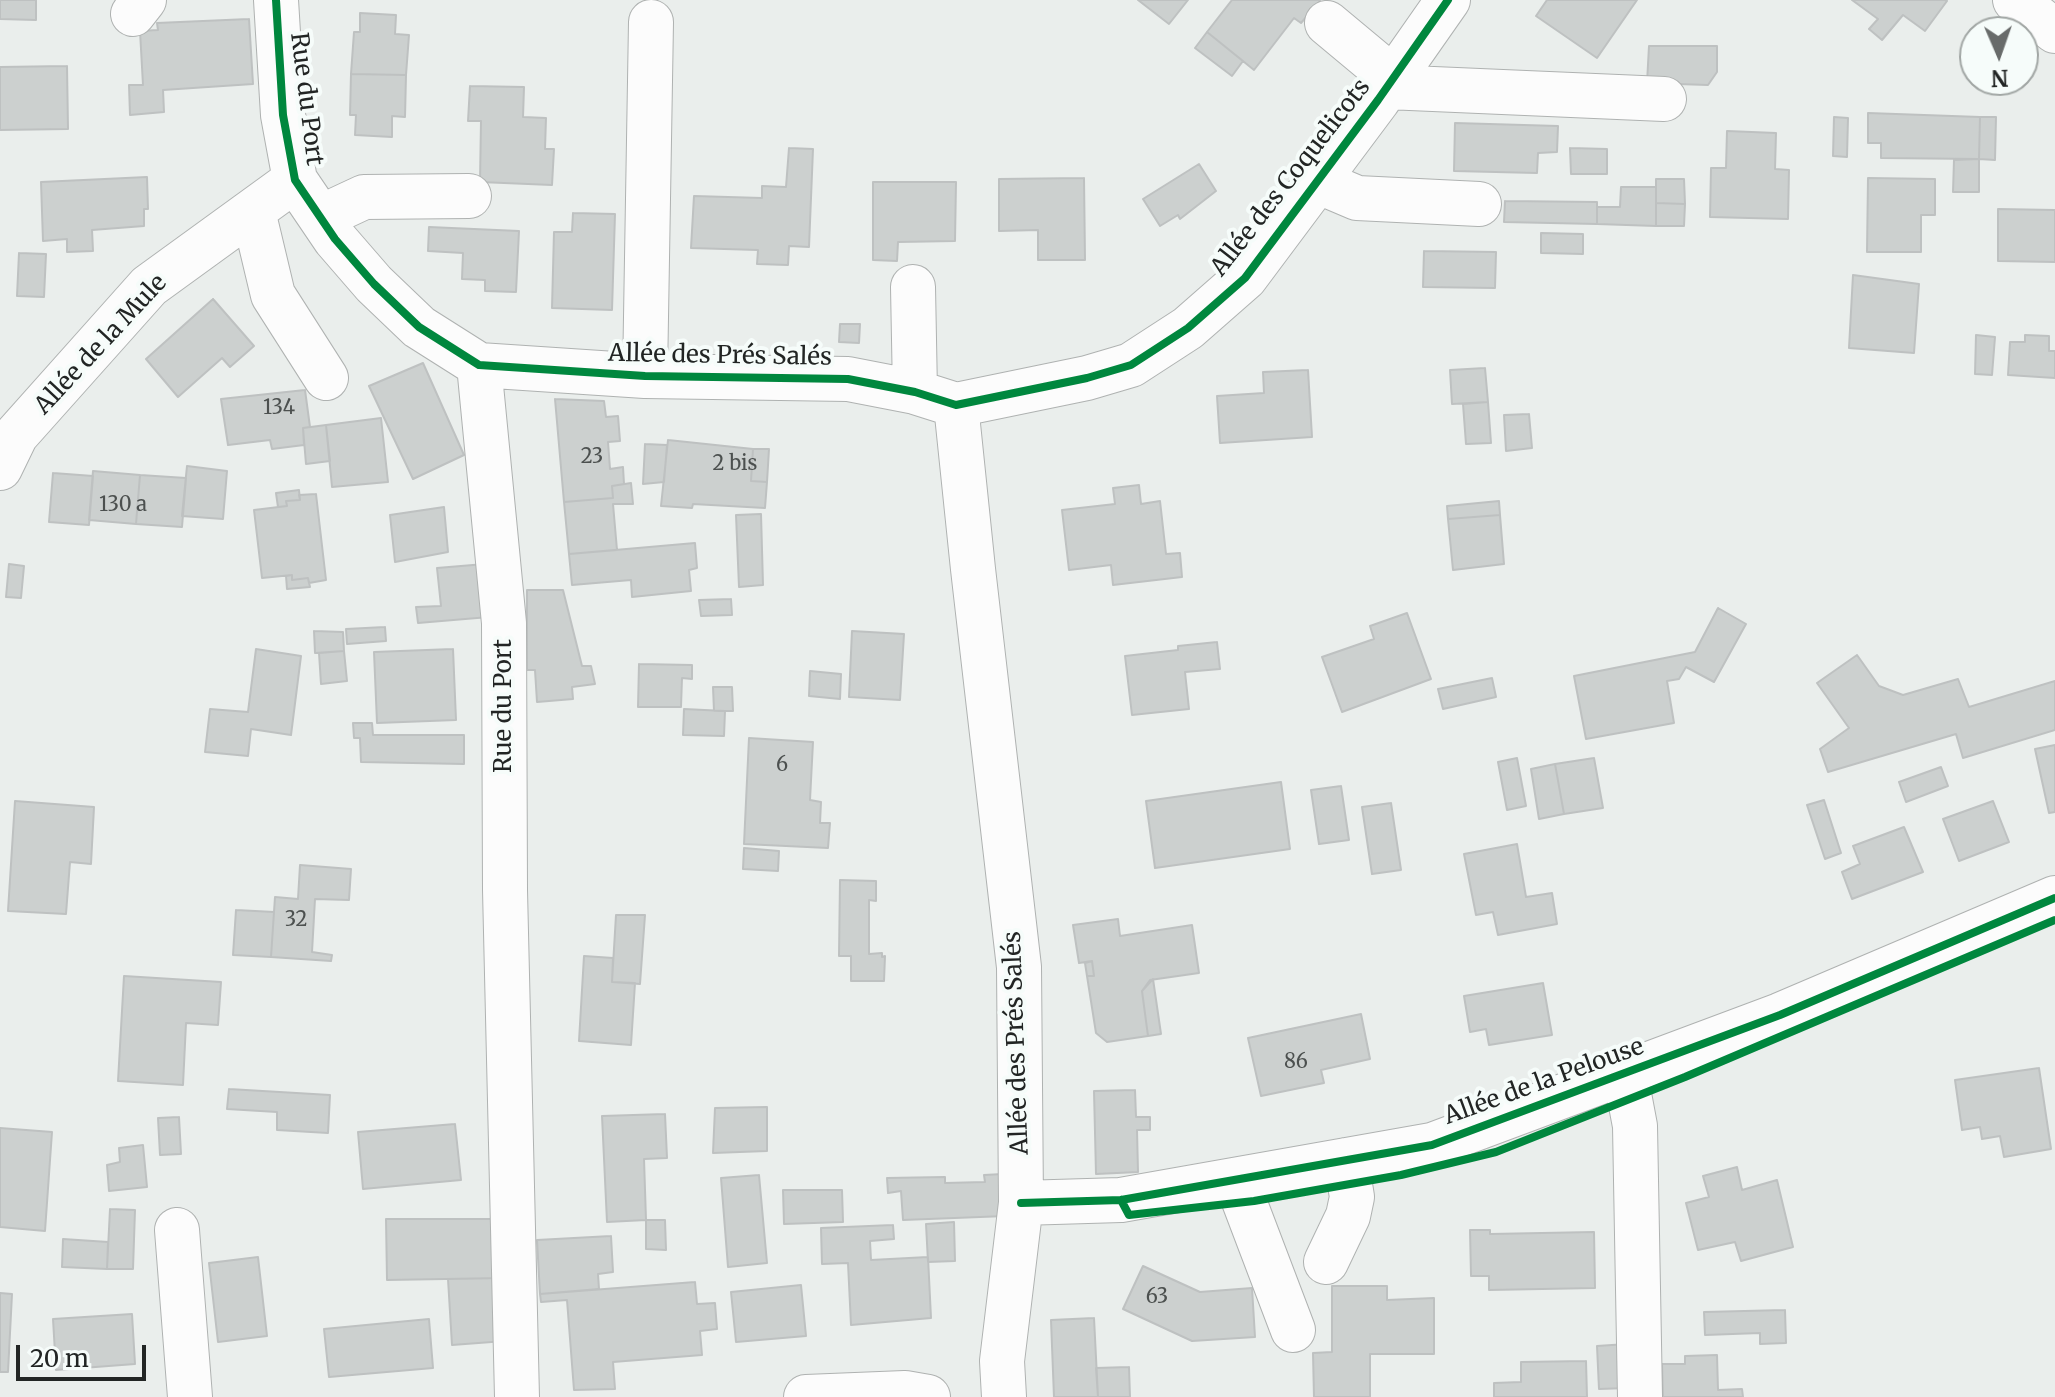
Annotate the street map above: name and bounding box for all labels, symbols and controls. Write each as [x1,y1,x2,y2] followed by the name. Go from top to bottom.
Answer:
[1959,16,2039,96] north arrow
[284,31,328,167] street label: Rue du Port
[1991,64,2009,92] text: N
[1205,74,1377,282] street label: Allée des Coquelicots
[29,269,173,421] street label: Allée de la Mule
[608,340,832,372] street label: Allée des Prés Salés
[263,396,295,420] house number: 134
[581,445,603,469] house number: 23
[713,452,757,476] house number: 2 bis
[99,493,147,517] house number: 130 a
[490,639,518,773] street label: Rue du Port
[776,753,788,777] house number: 6
[285,908,307,932] house number: 32
[999,931,1035,1155] street label: Allée des Prés Salés
[1440,1032,1648,1132] street label: Allée de la Pelouse
[1284,1050,1308,1074] house number: 86
[1146,1285,1168,1309] house number: 63
[20,1329,150,1379] scale bar
[30,1343,89,1374] text: 20 m

